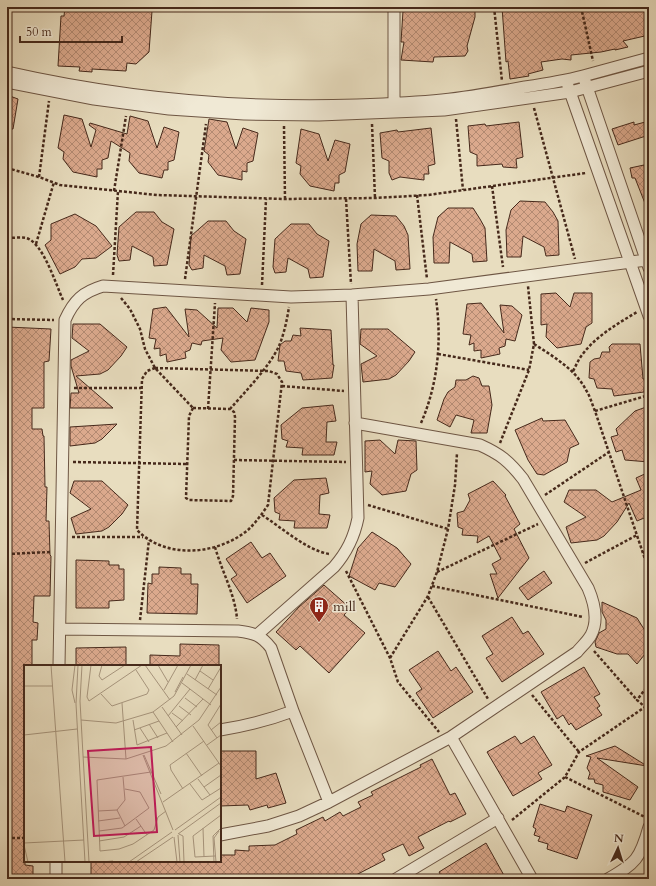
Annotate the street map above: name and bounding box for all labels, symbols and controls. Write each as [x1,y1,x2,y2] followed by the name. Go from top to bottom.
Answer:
[20,18,122,44] scale bar
[26,24,53,40] text: 50 m
[308,595,330,623] building icon: mill
[333,597,356,616] place label: mill
[24,665,221,862] inset map
[598,828,638,868] north arrow
[613,831,624,846] text: N

